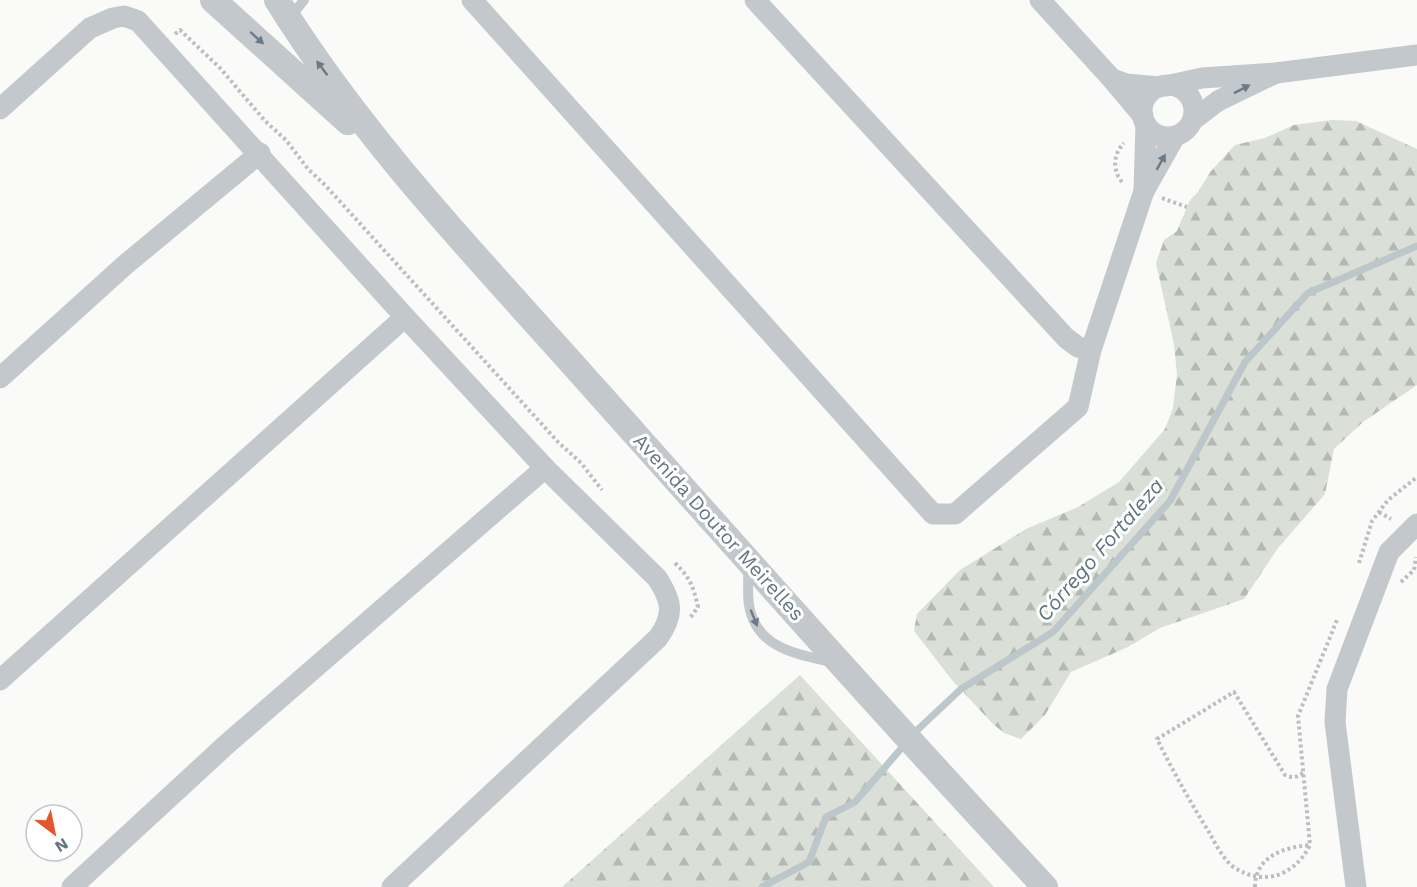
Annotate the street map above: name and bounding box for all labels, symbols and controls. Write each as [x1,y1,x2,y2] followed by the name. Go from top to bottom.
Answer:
[249,31,264,44] one-way arrow
[316,60,328,76] one-way arrow
[1233,84,1251,94] one-way arrow
[1156,153,1166,170] one-way arrow
[629,428,809,626] street label: Avenida Doutor Meirelles
[1031,473,1168,626] water label: Córrego Fortaleza
[750,609,759,627] one-way arrow
[24,803,84,863] north arrow
[52,834,72,856] text: N

